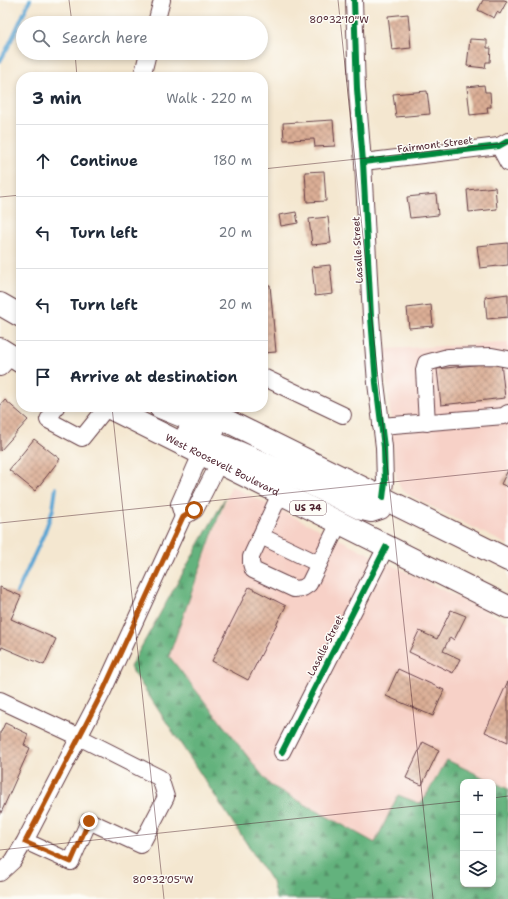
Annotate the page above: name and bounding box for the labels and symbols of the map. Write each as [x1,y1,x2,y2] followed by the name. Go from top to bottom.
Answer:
[309,13,369,26] text: 80°32'10"W
[396,133,474,156] street label: Fairmont Street
[349,216,366,284] street label: Lasalle Street
[163,431,282,499] street label: West Roosevelt Boulevard
[185,501,203,519] route start
[290,501,326,515] road number: US 74
[304,612,346,678] street label: Lasalle Street
[80,812,98,830] route end
[132,873,194,886] text: 80°32'05"W

